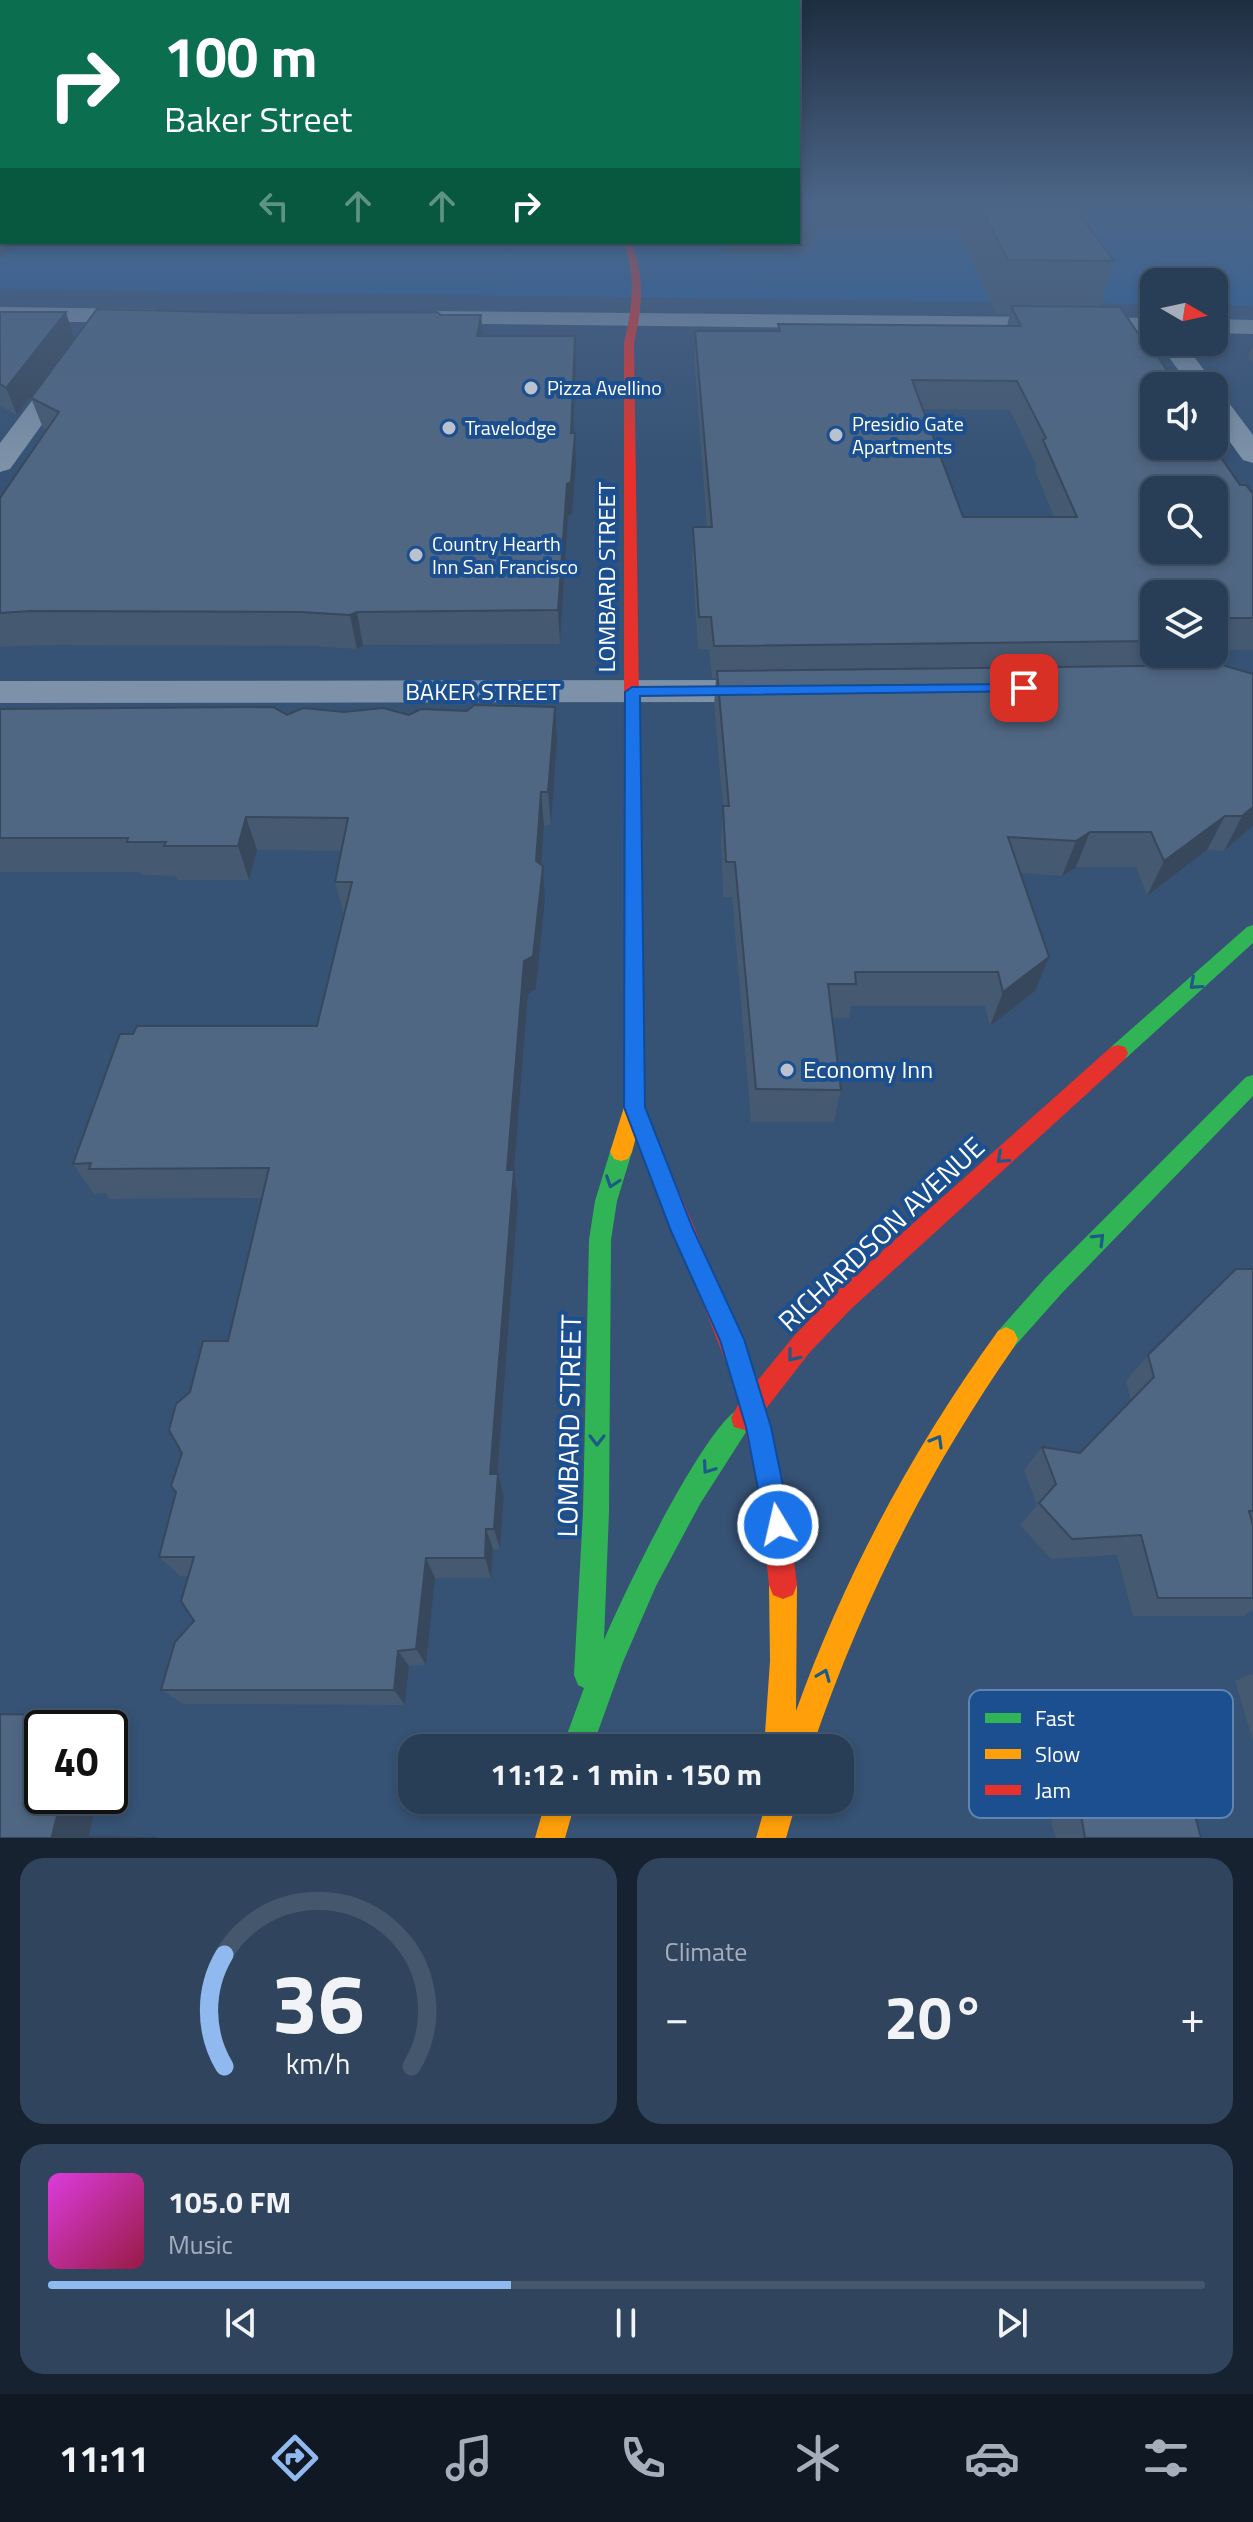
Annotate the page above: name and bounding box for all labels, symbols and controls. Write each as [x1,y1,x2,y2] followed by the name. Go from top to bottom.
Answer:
[164,14,317,99] text: 100 m
[32,32,136,136] icon: right
[164,91,352,146] text: Baker Street
[252,184,296,228] icon: left
[336,184,380,228] icon: ahead
[420,184,464,228] icon: ahead
[504,184,548,228] icon: right
[1140,268,1228,356] north arrow
[1140,268,1228,668] map controls
[547,372,662,403] place label: Pizza Avellino
[1140,372,1228,460] button: sound
[522,379,540,397] marker: Pizza Avellino
[852,408,964,462] place label: Presidio Gate Apartments
[465,412,556,443] place label: Travelodge
[440,419,458,437] marker: Travelodge
[827,426,845,444] marker: Presidio Gate Apartments
[1140,476,1228,564] button: search
[588,481,624,673] street label: LOMBARD STREET
[432,528,578,582] place label: Country Hearth Inn San Francisco
[407,546,425,564] marker: Country Hearth Inn San Francisco
[1140,580,1228,668] button: layers
[990,654,1058,722] pin
[1002,666,1046,710] icon: arrive
[405,673,561,709] street label: BAKER STREET
[1190,975,1204,989] one-way arrow
[803,1051,933,1087] place label: Economy Inn
[778,1061,796,1079] marker: Economy Inn
[768,1126,994,1341] street label: RICHARDSON AVENUE
[996,1148,1011,1162] one-way arrow
[606,1174,622,1188] one-way arrow
[1090,1234,1104,1248] one-way arrow
[545,1314,592,1538] street label: LOMBARD STREET
[788,1347,803,1361] one-way arrow
[588,1434,606,1447] one-way arrow
[927,1435,943,1450] one-way arrow
[703,1460,718,1474] one-way arrow
[736,1483,820,1567] position arrow
[815,1669,831,1683] one-way arrow
[969,1690,1233,1818] legend
[1035,1701,1075,1735] text: Fast
[24,1710,128,1814] speed limit sign: 40
[1035,1737,1081,1771] text: Slow
[490,1751,762,1797] text: 11:12 · 1 min · 150 m
[1035,1773,1071,1807] text: Jam
[665,1932,747,1971] text: Climate
[272,1939,365,2065] text: 36
[884,1971,985,2062] text: 20°
[665,1983,689,2050] text: −
[1180,1983,1205,2050] text: +
[286,2042,351,2085] text: km/h
[168,2179,291,2225] text: 105.0 FM
[168,2225,233,2264] text: Music
[219,2301,263,2345] icon: previous
[604,2301,648,2345] icon: pause
[990,2301,1034,2345] icon: next
[267,2430,323,2486] icon: directions
[441,2430,497,2486] icon: music
[615,2430,671,2486] icon: phone
[790,2430,846,2486] icon: climate
[964,2430,1020,2486] icon: car
[1138,2430,1194,2486] icon: filters
[59,2431,149,2486] text: 11:11

